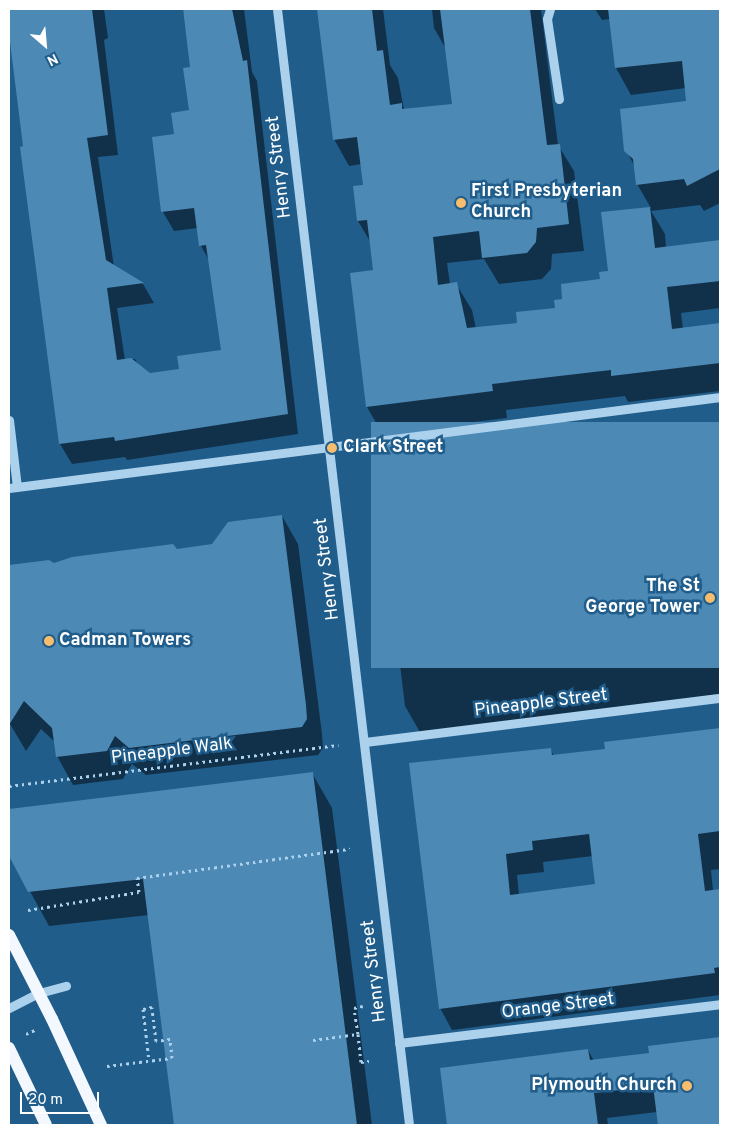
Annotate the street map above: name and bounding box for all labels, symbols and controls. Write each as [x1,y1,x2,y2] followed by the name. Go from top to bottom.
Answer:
[20,20,70,70] north arrow
[44,49,60,69] text: N
[263,114,297,220] street label: Henry Street
[471,182,622,224] place label: First Presbyterian Church
[455,197,467,209] marker: First Presbyterian Church
[343,437,443,459] place label: Clark Street
[325,441,339,455] marker: Clark Street
[311,516,345,622] street label: Henry Street
[585,577,700,620] place label: The St George Tower
[704,592,716,604] marker: The St George Tower
[59,630,191,652] place label: Cadman Towers
[43,635,55,647] marker: Cadman Towers
[473,685,609,723] street label: Pineapple Street
[110,734,234,770] street label: Pineapple Walk
[358,918,392,1024] street label: Henry Street
[500,989,616,1025] street label: Orange Street
[531,1075,677,1097] place label: Plymouth Church
[681,1080,693,1092] marker: Plymouth Church
[22,1082,101,1114] scale bar
[28,1091,63,1110] text: 20 m

